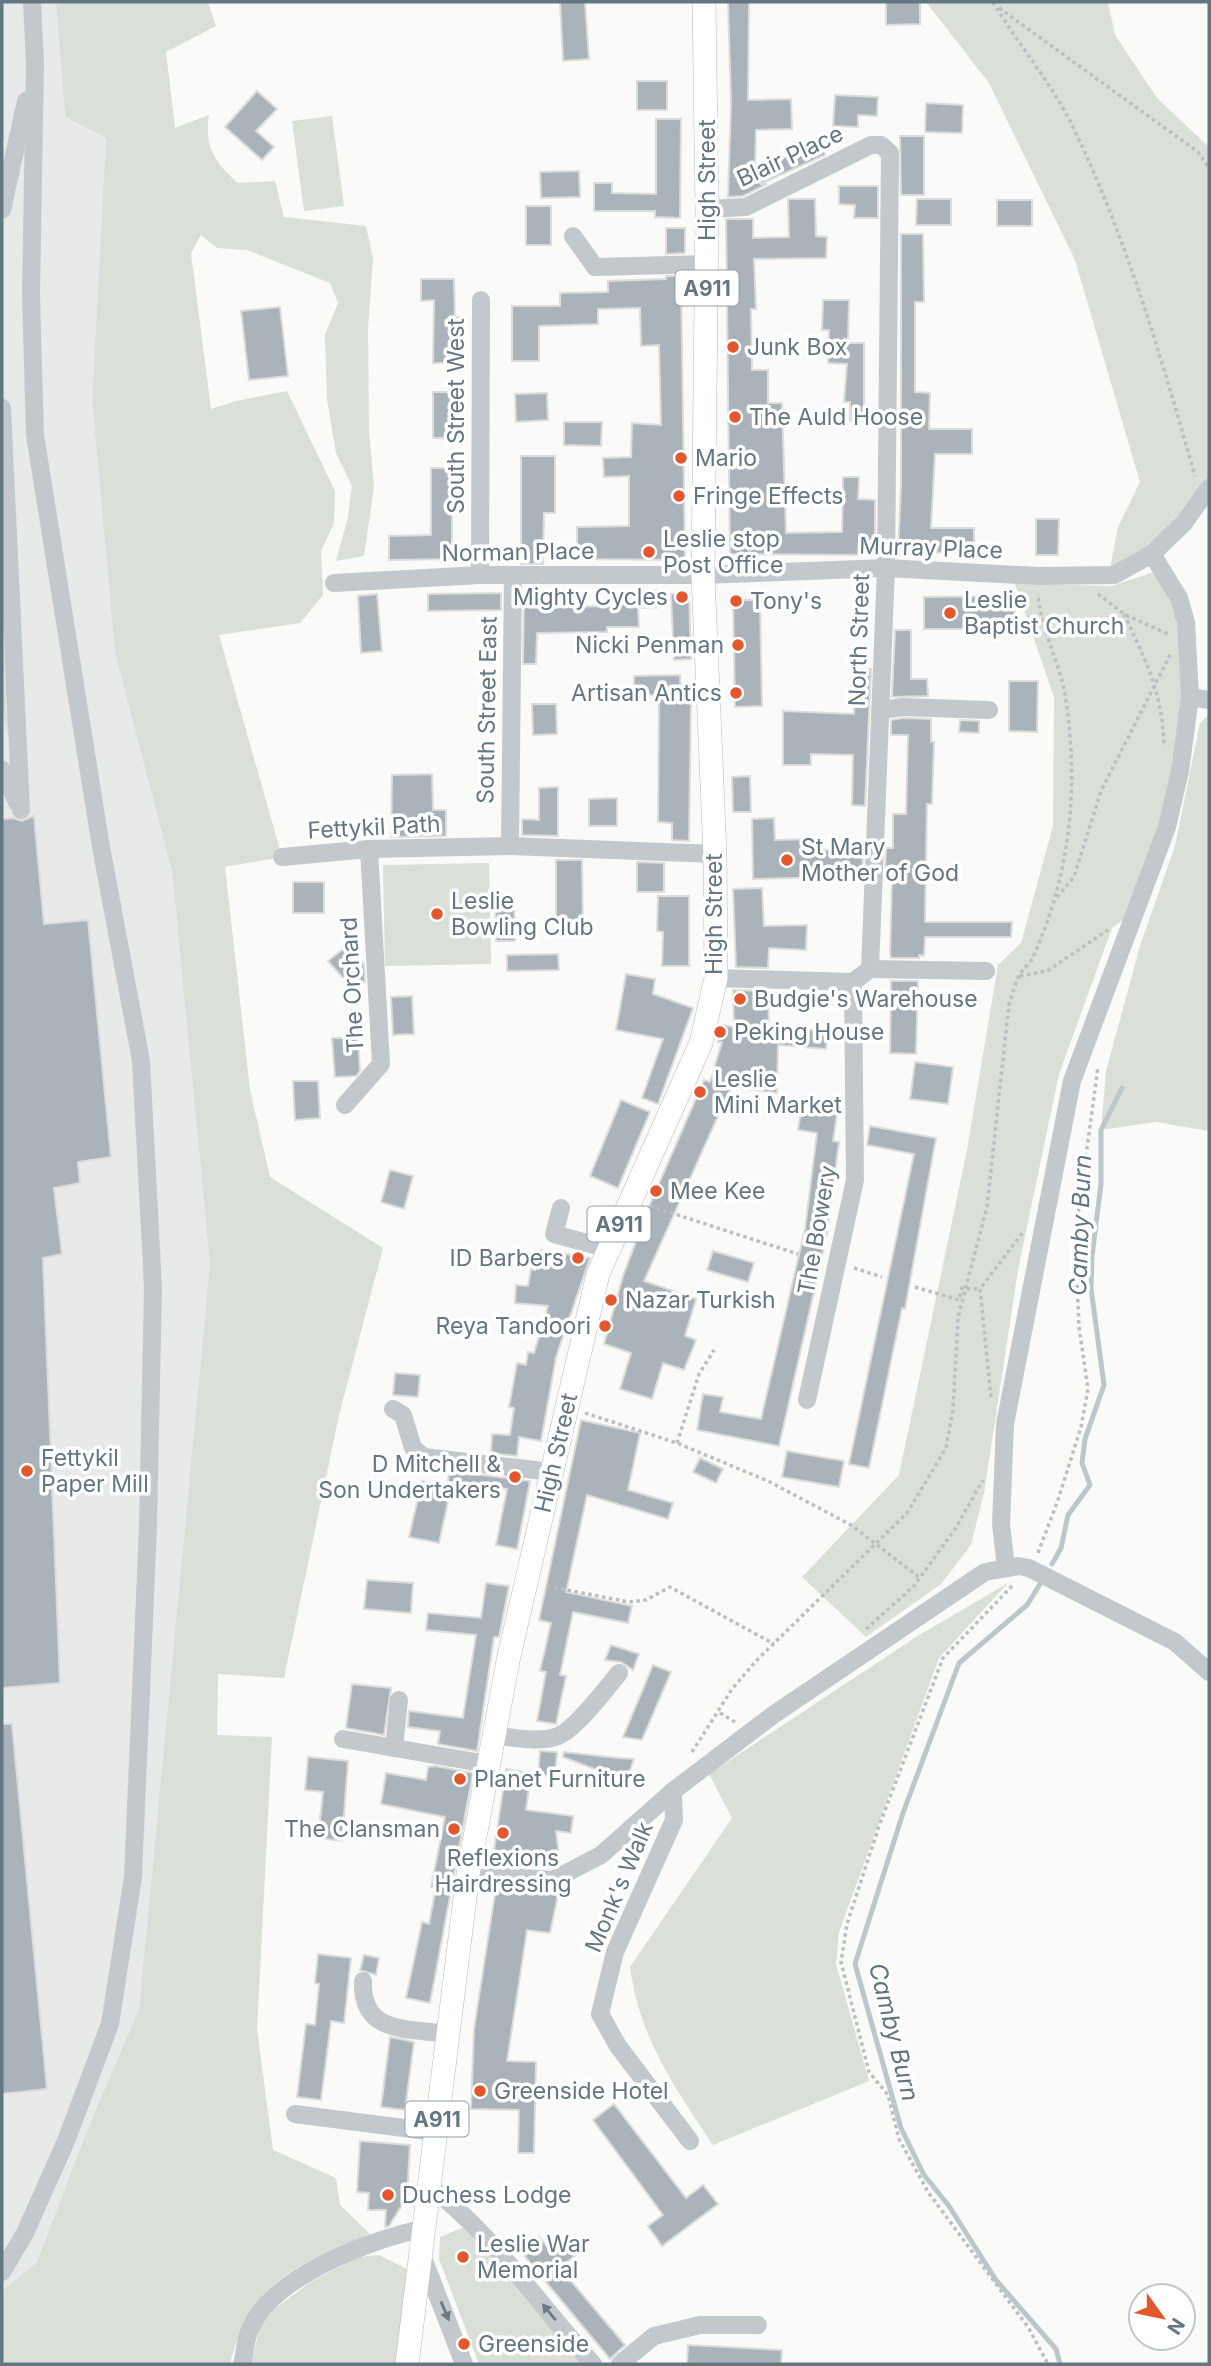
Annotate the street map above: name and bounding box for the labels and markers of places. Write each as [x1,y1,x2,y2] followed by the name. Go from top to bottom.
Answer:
[747,333,847,361] place label: Junk Box
[725,339,741,355] marker: Junk Box
[749,403,923,431] place label: The Auld Hoose
[727,409,743,425] marker: The Auld Hoose
[695,444,757,472] place label: Mario
[673,450,689,466] marker: Mario
[693,482,843,510] place label: Fringe Effects
[671,488,687,504] marker: Fringe Effects
[663,525,783,579] place label: Leslie stop Post Office
[641,544,657,560] marker: Leslie stop Post Office
[513,583,668,611] place label: Mighty Cycles
[964,586,1124,640] place label: Leslie Baptist Church
[750,587,822,615] place label: Tony's
[674,589,690,605] marker: Mighty Cycles
[728,593,744,609] marker: Tony's
[942,605,958,621] marker: Leslie Baptist Church
[575,631,724,659] place label: Nicki Penman
[730,637,746,653] marker: Nicki Penman
[571,679,722,707] place label: Artisan Antics
[728,685,744,701] marker: Artisan Antics
[801,833,959,887] place label: St Mary Mother of God
[779,852,795,868] marker: St Mary Mother of God
[451,887,594,941] place label: Leslie Bowling Club
[429,906,445,922] marker: Leslie Bowling Club
[754,985,978,1013] place label: Budgie's Warehouse
[732,991,748,1007] marker: Budgie's Warehouse
[734,1018,884,1046] place label: Peking House
[712,1024,728,1040] marker: Peking House
[714,1065,842,1119] place label: Leslie Mini Market
[692,1084,708,1100] marker: Leslie Mini Market
[670,1177,765,1205] place label: Mee Kee
[648,1183,664,1199] marker: Mee Kee
[449,1244,564,1272] place label: ID Barbers
[570,1250,586,1266] marker: ID Barbers
[625,1286,776,1314] place label: Nazar Turkish
[603,1292,619,1308] marker: Nazar Turkish
[435,1312,591,1340] place label: Reya Tandoori
[597,1318,613,1334] marker: Reya Tandoori
[41,1444,149,1498] place label: Fettykil Paper Mill
[318,1450,501,1504] place label: D Mitchell & Son Undertakers
[19,1463,35,1479] marker: Fettykil Paper Mill
[507,1469,523,1485] marker: D Mitchell & Son Undertakers
[474,1765,646,1793] place label: Planet Furniture
[452,1771,468,1787] marker: Planet Furniture
[284,1815,440,1843] place label: The Clansman
[446,1821,462,1837] marker: The Clansman
[495,1825,511,1841] marker: Reflexions Hairdressing
[434,1844,572,1898] place label: Reflexions Hairdressing
[494,2077,669,2105] place label: Greenside Hotel
[472,2083,488,2099] marker: Greenside Hotel
[402,2181,572,2209] place label: Duchess Lodge
[380,2187,396,2203] marker: Duchess Lodge
[477,2230,590,2284] place label: Leslie War Memorial
[455,2249,471,2265] marker: Leslie War Memorial
[478,2330,589,2358] place label: Greenside
[456,2336,472,2352] marker: Greenside

